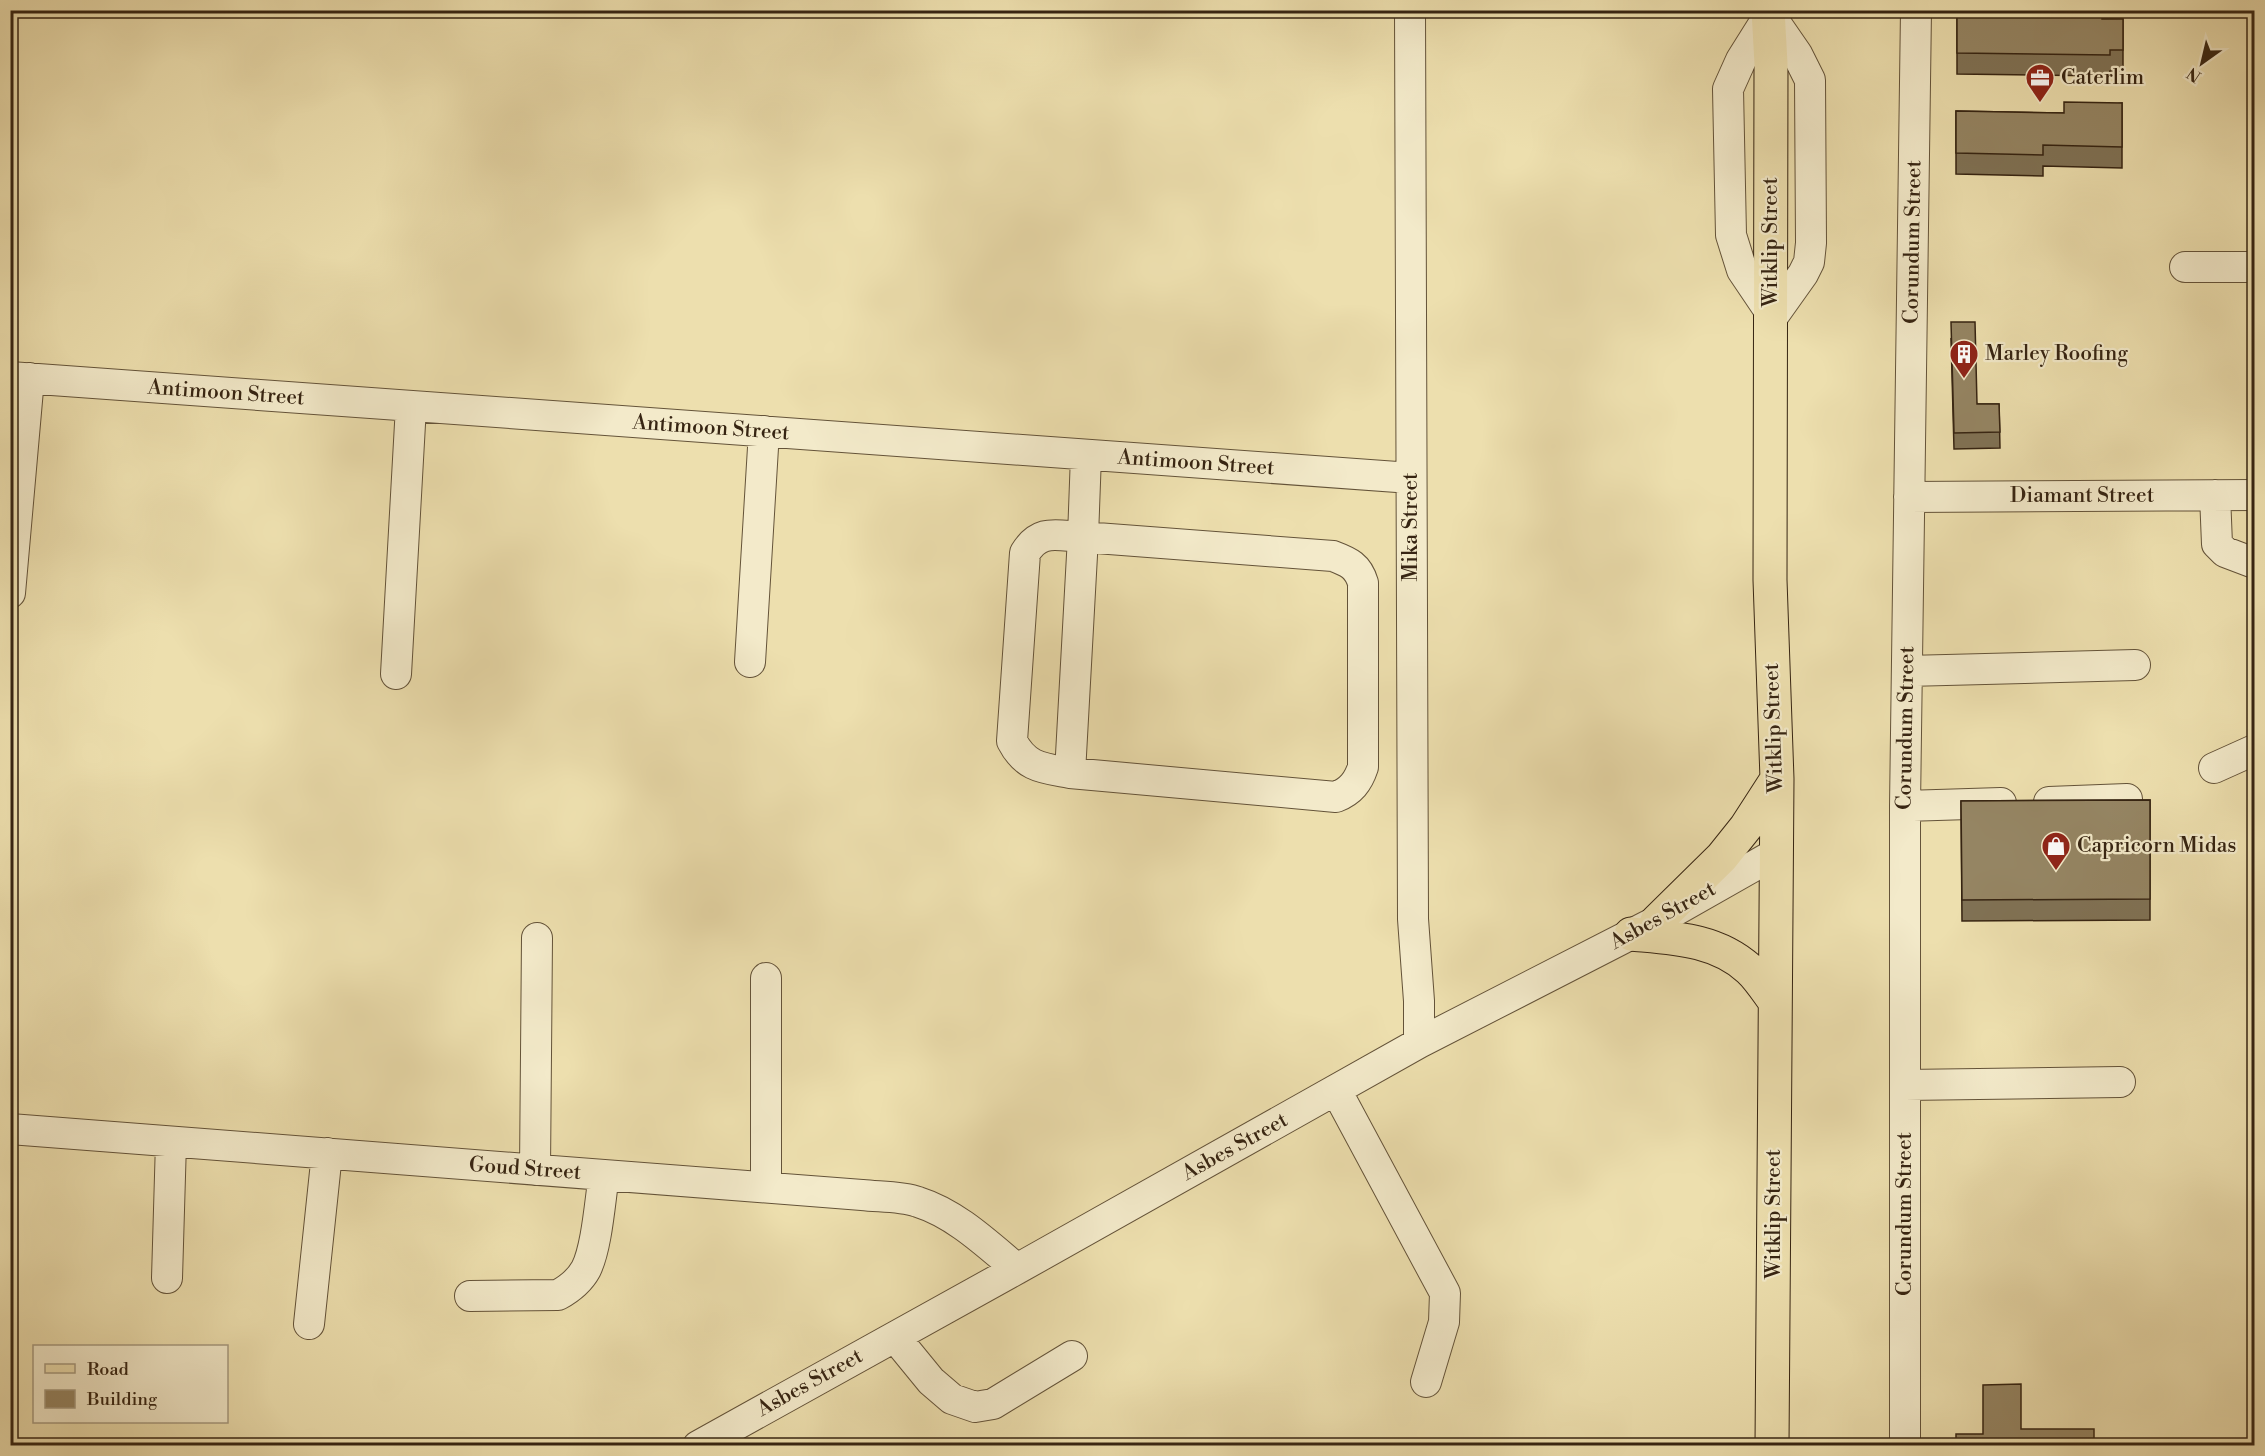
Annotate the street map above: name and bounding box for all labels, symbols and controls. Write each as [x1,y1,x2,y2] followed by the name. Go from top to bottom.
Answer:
[2172,33,2232,93] north arrow
[2024,62,2056,104] office icon: Caterlim
[2183,63,2205,86] text: N
[2061,65,2144,91] place label: Caterlim
[1899,159,1927,324] street label: Corundum Street
[1758,176,1784,308] street label: Witklip Street
[1948,338,1980,380] building icon: Marley Roofing
[1985,341,2128,367] place label: Marley Roofing
[146,374,306,411] street label: Antimoon Street
[631,409,791,446] street label: Antimoon Street
[1116,444,1276,481] street label: Antimoon Street
[1398,472,1424,582] street label: Mika Street
[2010,483,2155,509] street label: Diamant Street
[1892,645,1920,810] street label: Corundum Street
[1759,662,1789,794] street label: Witklip Street
[2040,830,2072,872] shop icon: Capricorn Midas
[2077,833,2237,859] place label: Capricorn Midas
[1605,876,1721,956] street label: Asbes Street
[1177,1107,1293,1187] street label: Asbes Street
[1892,1131,1918,1296] street label: Corundum Street
[1761,1148,1787,1280] street label: Witklip Street
[468,1152,583,1186] street label: Goud Street
[752,1343,868,1423] street label: Asbes Street
[33,1345,228,1423] legend
[87,1358,130,1381] text: Road
[86,1388,158,1411] text: Building

